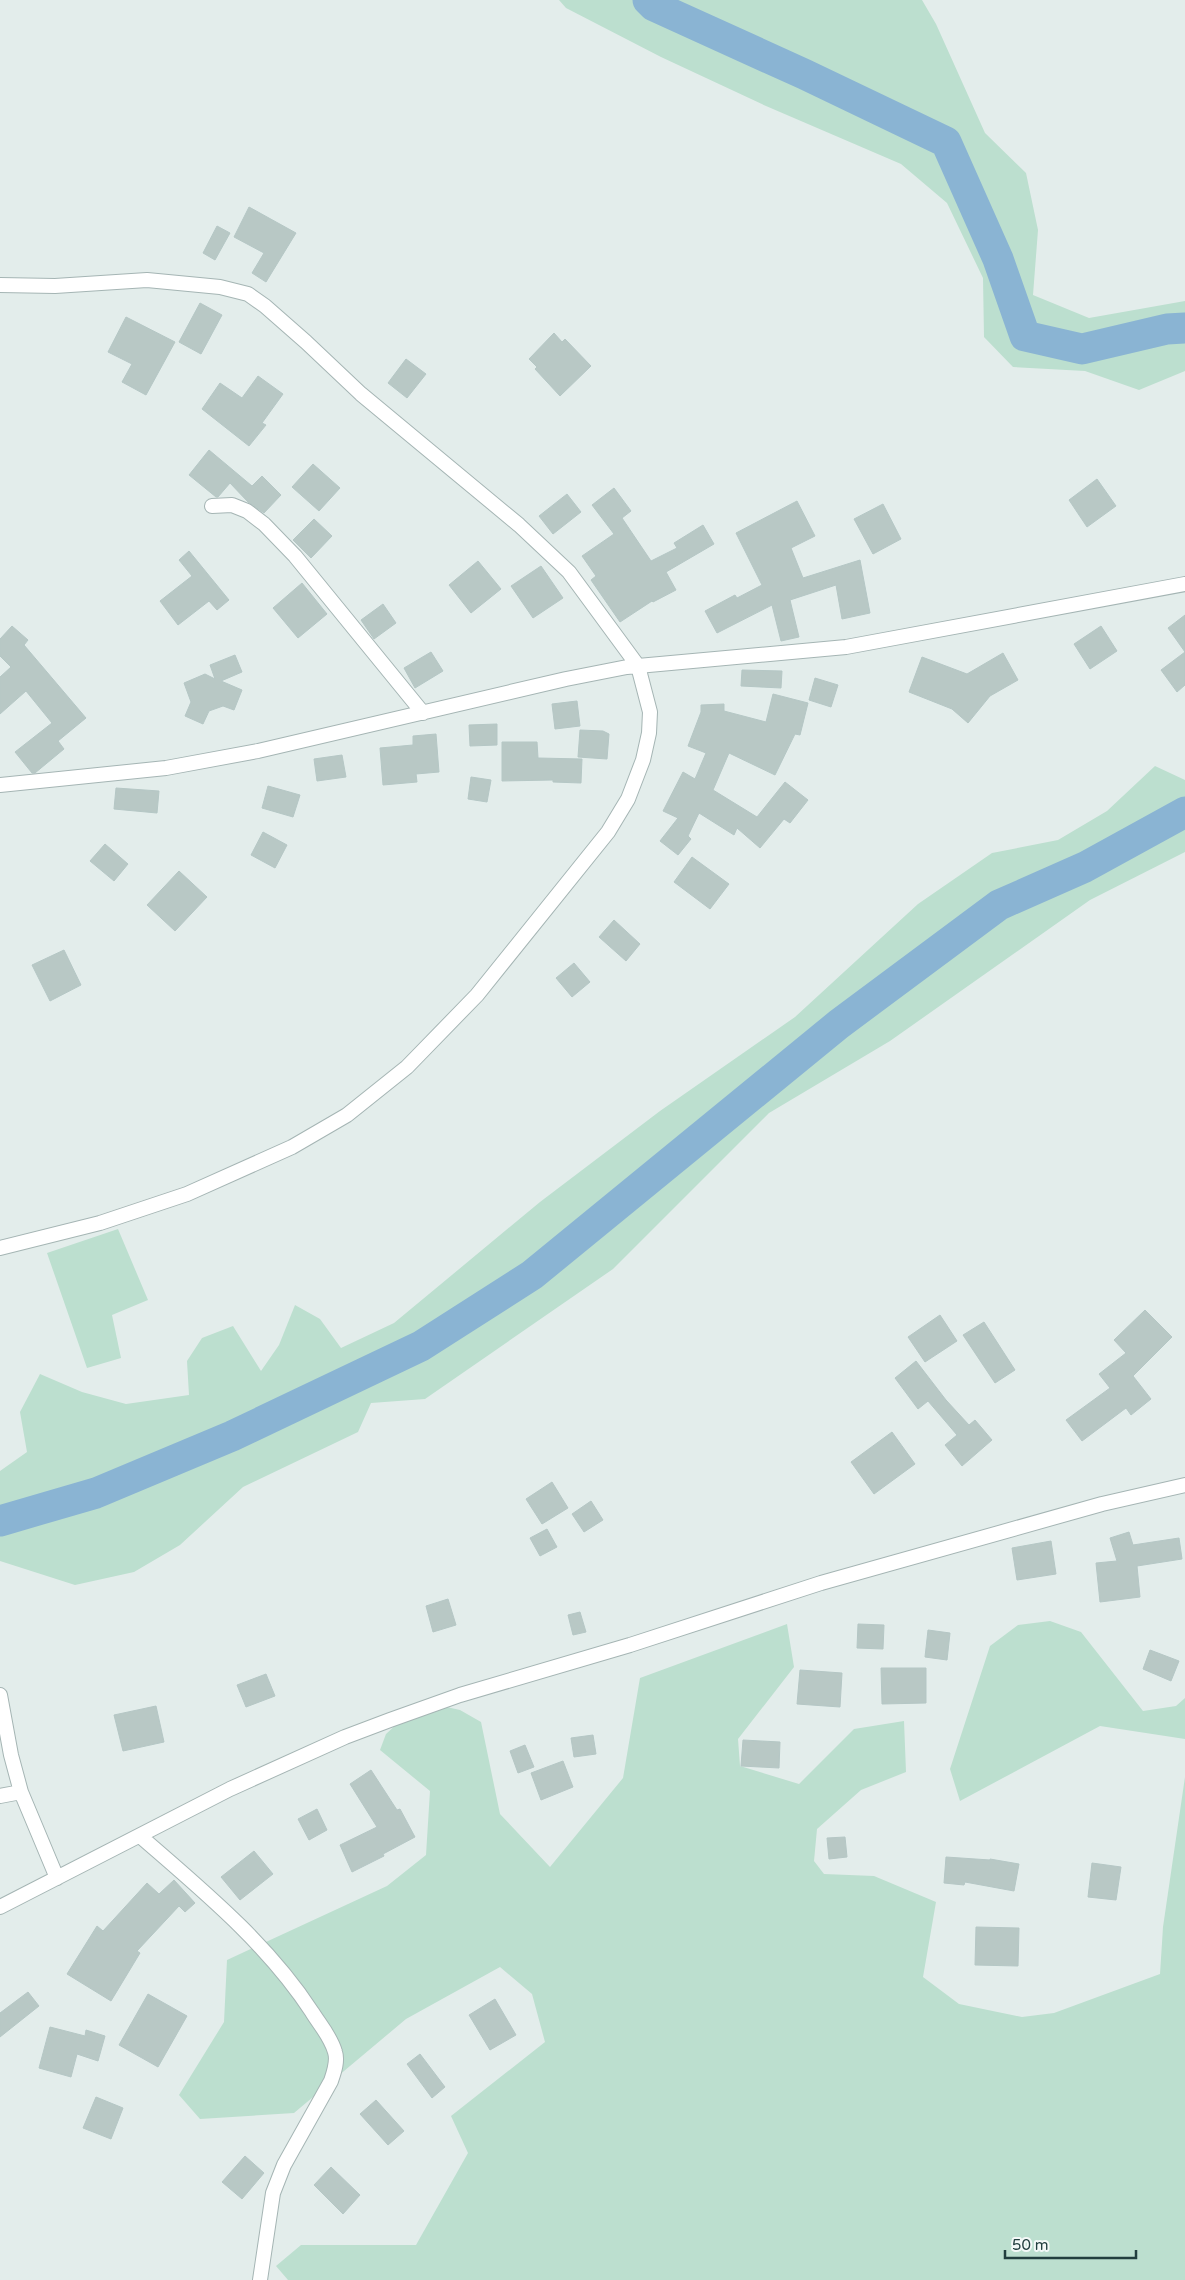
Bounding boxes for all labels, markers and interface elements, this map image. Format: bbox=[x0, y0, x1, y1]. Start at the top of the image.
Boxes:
scale bar bbox=[1005, 2228, 1136, 2260]
text: 50 m bbox=[1012, 2236, 1049, 2254]

